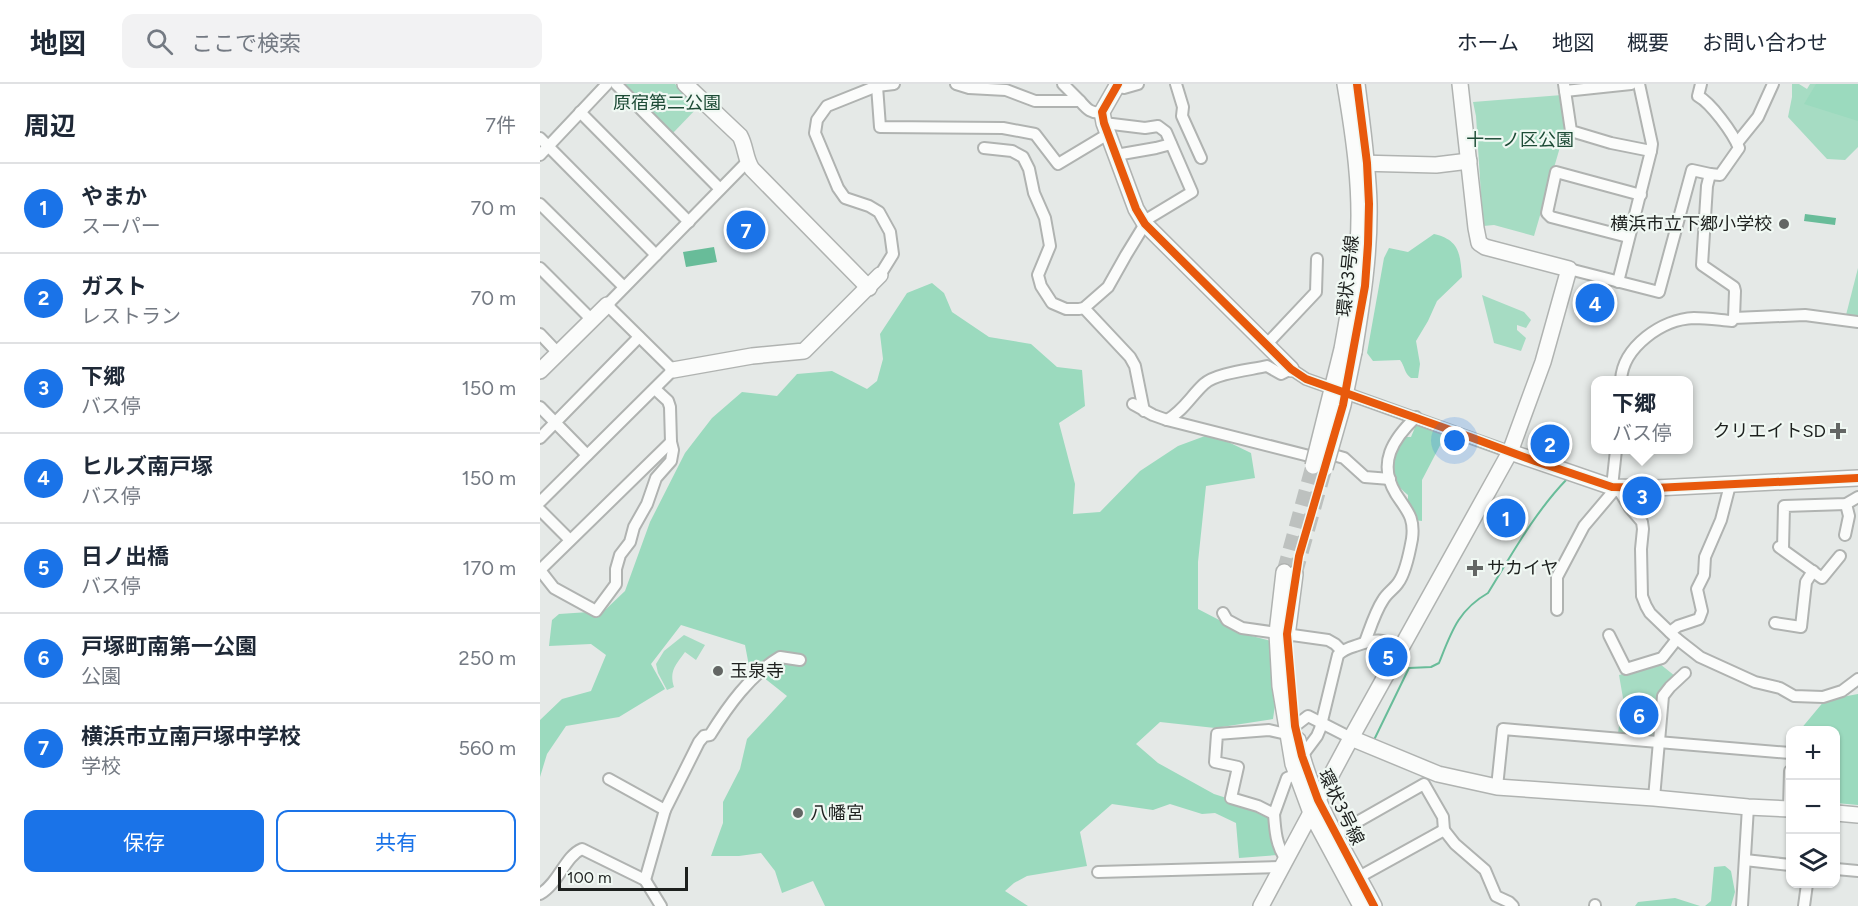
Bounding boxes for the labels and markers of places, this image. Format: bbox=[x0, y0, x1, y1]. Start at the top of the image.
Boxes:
pin: 7 bbox=[726, 208, 766, 252]
place label: 横浜市立下郷小学校 bbox=[1610, 213, 1772, 235]
marker: 横浜市立下郷小学校 bbox=[1777, 217, 1791, 231]
pin: 4 bbox=[1576, 280, 1614, 326]
place label: クリエイトSD bbox=[1713, 420, 1826, 442]
pin: 2 bbox=[1530, 422, 1570, 466]
marker: クリエイトSD bbox=[1831, 424, 1845, 438]
pin: 3 bbox=[1622, 474, 1662, 518]
pin: 1 bbox=[1486, 496, 1526, 540]
place label: サカイヤ bbox=[1487, 557, 1558, 579]
marker: サカイヤ bbox=[1468, 561, 1482, 575]
pin: 5 bbox=[1368, 634, 1408, 680]
place label: 玉泉寺 bbox=[730, 660, 784, 682]
marker: 玉泉寺 bbox=[711, 664, 725, 678]
pin: 6 bbox=[1620, 692, 1658, 738]
place label: 八幡宮 bbox=[810, 802, 864, 824]
marker: 八幡宮 bbox=[791, 806, 805, 820]

